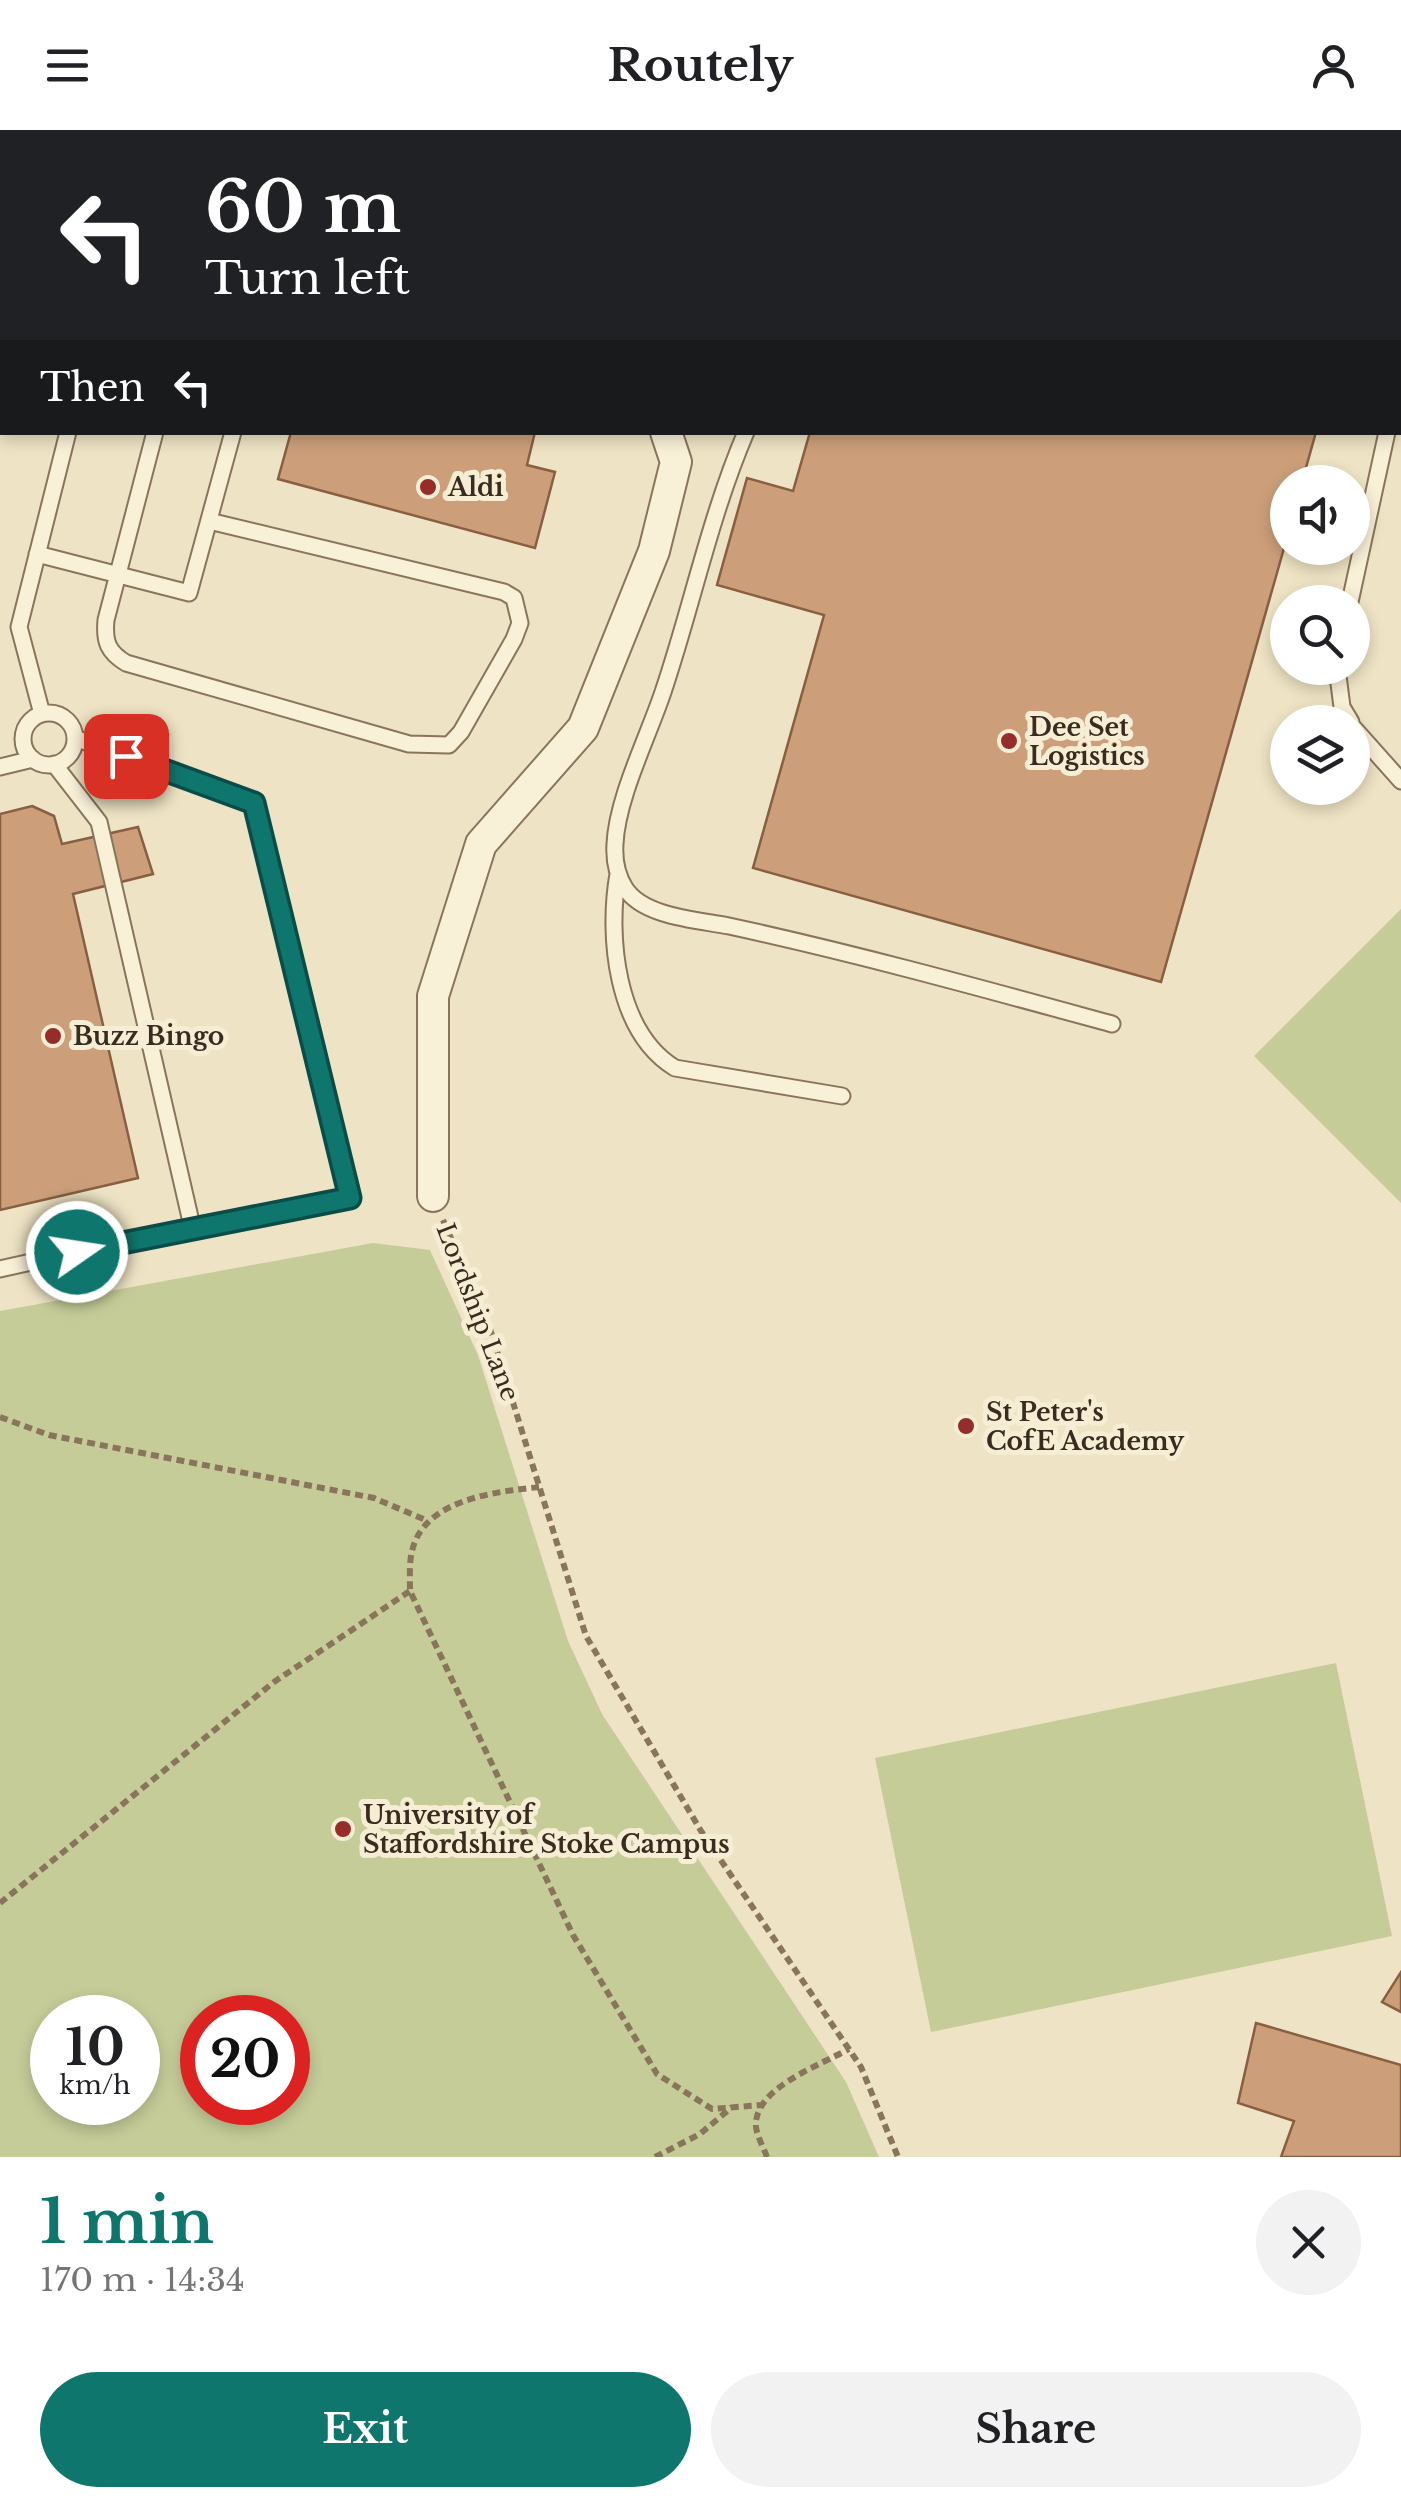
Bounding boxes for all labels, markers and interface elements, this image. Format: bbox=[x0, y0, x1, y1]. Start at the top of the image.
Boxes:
text: Routely bbox=[608, 37, 793, 93]
icon: menu bbox=[40, 38, 95, 93]
icon: person bbox=[1306, 38, 1361, 93]
text: 60 m bbox=[205, 164, 401, 251]
icon: left bbox=[40, 170, 170, 300]
text: Turn left bbox=[205, 250, 410, 306]
icon: left bbox=[165, 360, 220, 415]
text: Then bbox=[40, 364, 145, 411]
map controls bbox=[1270, 465, 1370, 805]
button: sound bbox=[1270, 465, 1370, 565]
place label: Aldi bbox=[447, 472, 503, 503]
marker: Aldi bbox=[417, 476, 439, 498]
button: search bbox=[1270, 585, 1370, 685]
button: layers bbox=[1270, 705, 1370, 805]
place label: Dee Set Logistics bbox=[1029, 712, 1145, 772]
pin bbox=[84, 714, 169, 799]
icon: arrive bbox=[99, 729, 154, 784]
marker: Dee Set Logistics bbox=[998, 730, 1020, 752]
place label: Buzz Bingo bbox=[73, 1021, 224, 1052]
marker: Buzz Bingo bbox=[42, 1025, 64, 1047]
position arrow bbox=[25, 1200, 129, 1304]
street label: Lordship Lane bbox=[429, 1219, 526, 1405]
place label: St Peter's CofE Academy bbox=[986, 1397, 1185, 1457]
marker: St Peter's CofE Academy bbox=[955, 1415, 977, 1437]
place label: University of Staffordshire Stoke Campus bbox=[363, 1800, 730, 1860]
marker: University of Staffordshire Stoke Campus bbox=[332, 1818, 354, 1840]
speed limit sign: 20 bbox=[180, 1995, 310, 2125]
text: 10 bbox=[65, 2016, 125, 2079]
text: km/h bbox=[60, 2070, 130, 2101]
text: 1 min bbox=[40, 2185, 214, 2259]
button: close bbox=[1256, 2190, 1361, 2295]
text: 170 m · 14:34 bbox=[40, 2260, 245, 2300]
button: Exit bbox=[40, 2372, 691, 2487]
button: Share bbox=[711, 2372, 1361, 2487]

